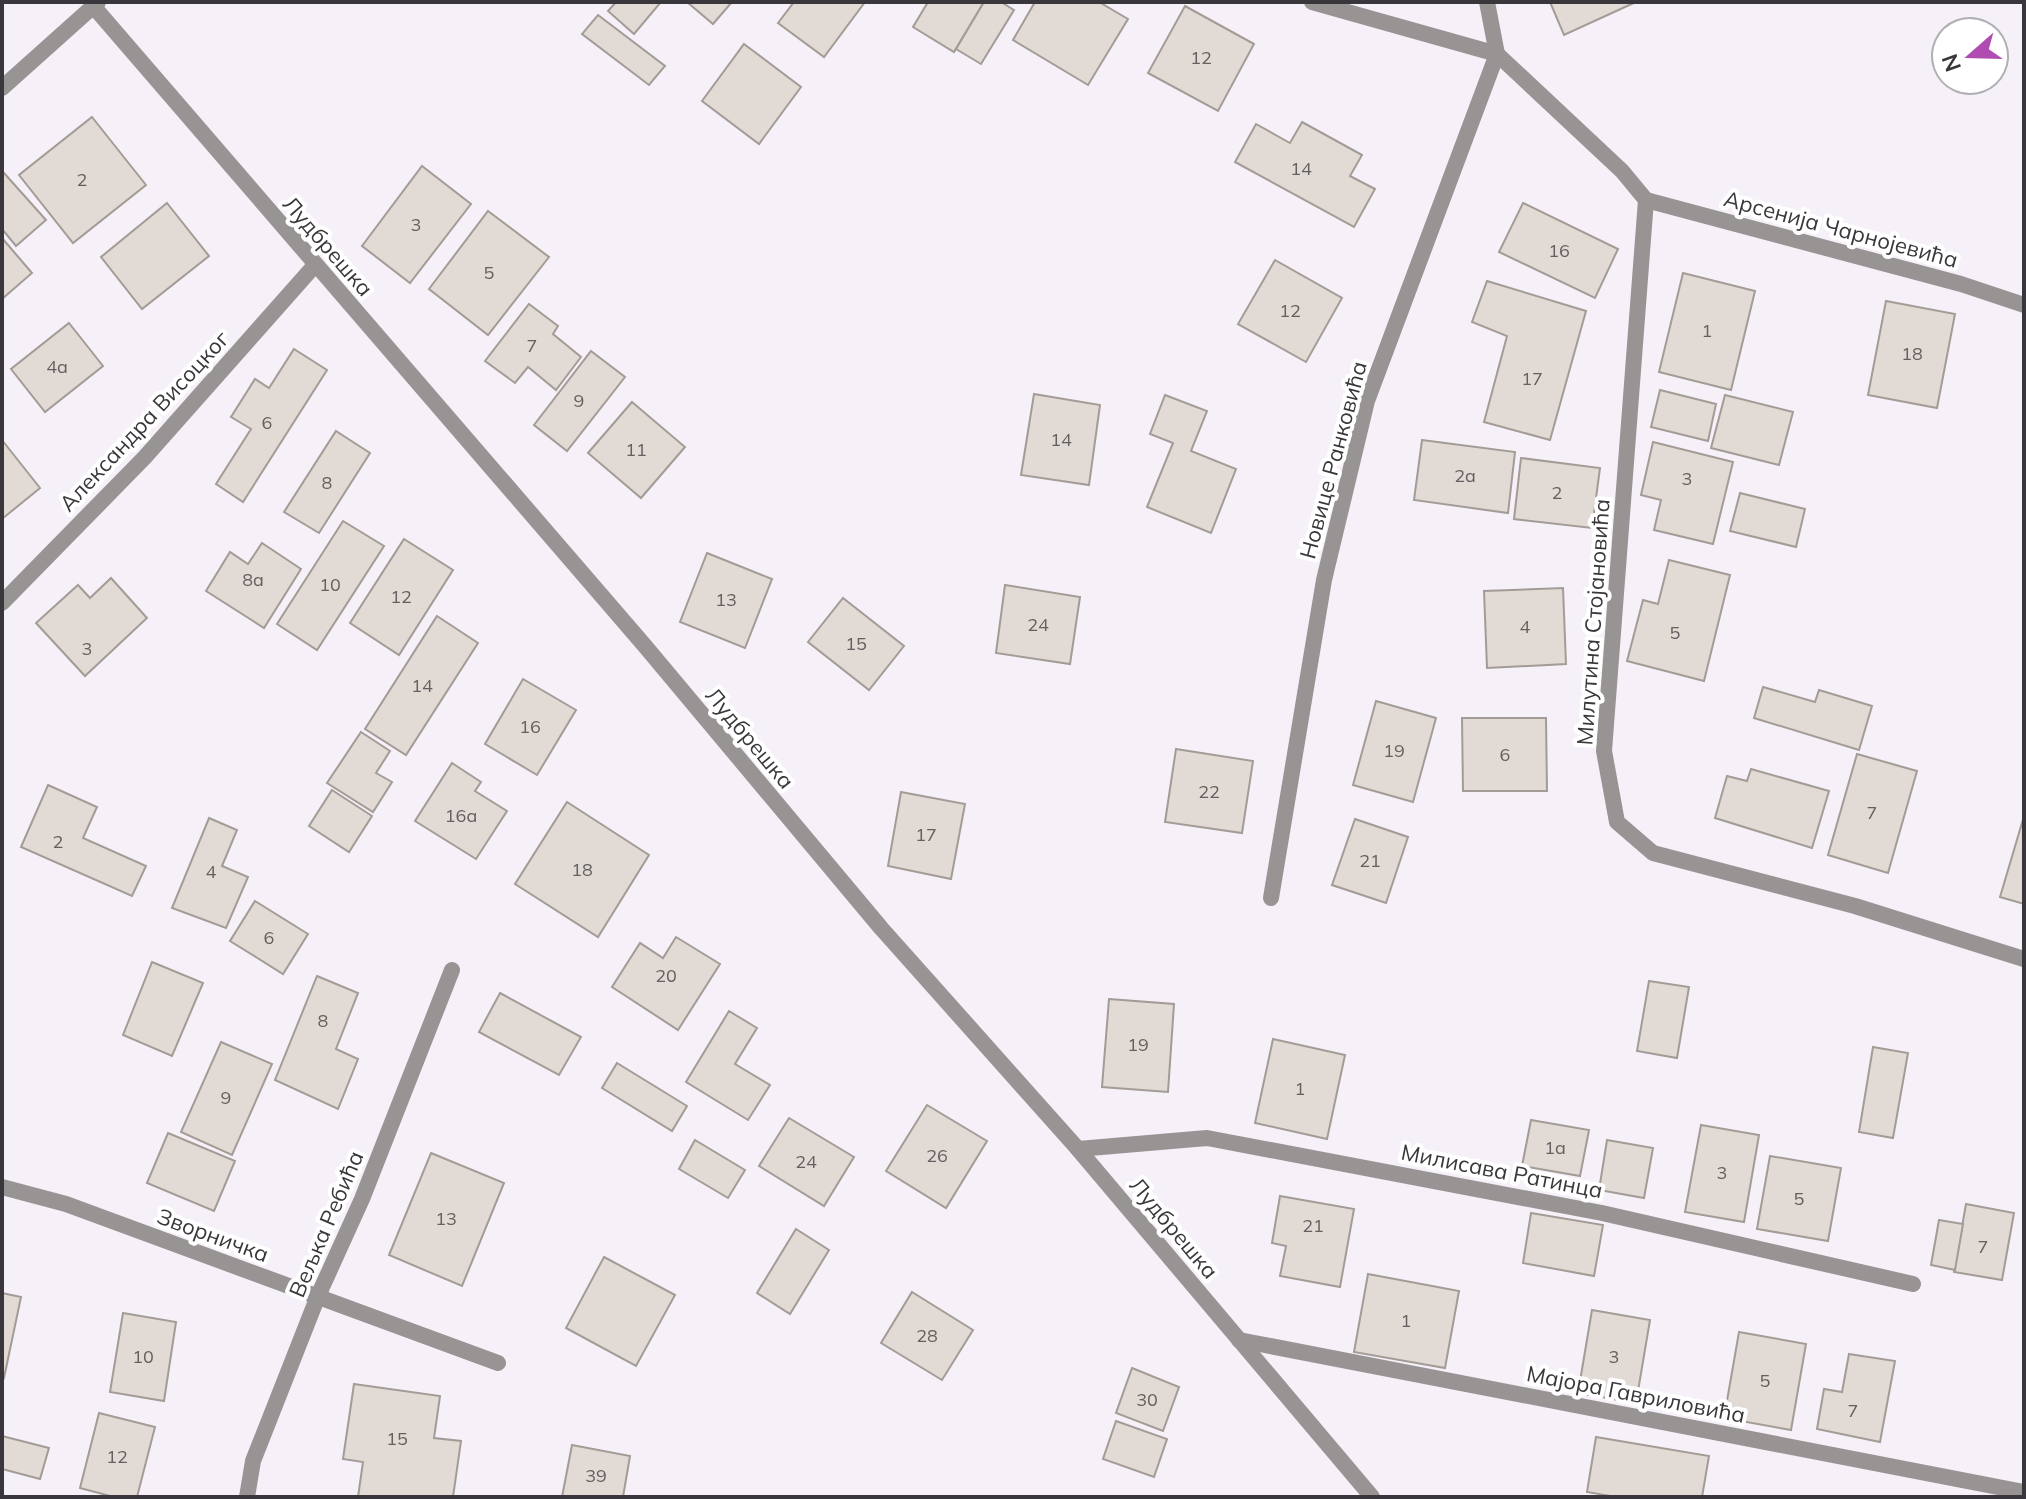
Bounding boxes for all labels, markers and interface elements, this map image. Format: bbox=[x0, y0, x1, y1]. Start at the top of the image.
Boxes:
north arrow bbox=[1930, 16, 2010, 96]
house number: 12 bbox=[1190, 46, 1212, 69]
text: N bbox=[1935, 50, 1967, 75]
house number: 14 bbox=[1290, 157, 1312, 180]
house number: 2 bbox=[77, 168, 87, 191]
street label: Арсенија Чарнојевића bbox=[1721, 184, 1961, 274]
street label: Лудбрешка bbox=[277, 190, 379, 302]
house number: 3 bbox=[411, 213, 421, 236]
house number: 16 bbox=[1548, 239, 1570, 262]
house number: 5 bbox=[484, 261, 495, 284]
house number: 12 bbox=[1279, 299, 1301, 322]
house number: 1 bbox=[1702, 319, 1712, 342]
street label: Александра Висоцког bbox=[53, 325, 235, 517]
house number: 7 bbox=[527, 334, 537, 357]
house number: 18 bbox=[1901, 342, 1923, 365]
house number: 4a bbox=[46, 355, 68, 378]
street label: Новице Ранковића bbox=[1293, 358, 1373, 562]
house number: 17 bbox=[1521, 367, 1543, 390]
house number: 9 bbox=[574, 389, 584, 412]
house number: 6 bbox=[262, 411, 272, 434]
house number: 14 bbox=[1050, 428, 1072, 451]
house number: 11 bbox=[625, 438, 647, 461]
house number: 2a bbox=[1454, 464, 1476, 487]
house number: 3 bbox=[1682, 467, 1692, 490]
house number: 8 bbox=[322, 471, 332, 494]
house number: 2 bbox=[1552, 481, 1562, 504]
street label: Милутина Стојановића bbox=[1570, 498, 1616, 746]
house number: 8a bbox=[242, 568, 264, 591]
house number: 10 bbox=[319, 573, 341, 596]
house number: 12 bbox=[390, 585, 412, 608]
house number: 13 bbox=[715, 588, 737, 611]
house number: 24 bbox=[1027, 613, 1049, 636]
house number: 4 bbox=[1520, 615, 1531, 638]
house number: 5 bbox=[1670, 621, 1681, 644]
house number: 15 bbox=[845, 632, 867, 655]
house number: 3 bbox=[82, 637, 92, 660]
house number: 14 bbox=[411, 674, 433, 697]
street label: Лудбрешка bbox=[700, 682, 800, 794]
house number: 16 bbox=[519, 715, 541, 738]
house number: 19 bbox=[1383, 739, 1405, 762]
house number: 6 bbox=[1500, 743, 1510, 766]
house number: 22 bbox=[1198, 780, 1220, 803]
house number: 7 bbox=[1867, 801, 1877, 824]
house number: 16a bbox=[445, 804, 477, 827]
house number: 17 bbox=[915, 823, 937, 846]
house number: 2 bbox=[53, 830, 63, 853]
house number: 21 bbox=[1359, 849, 1381, 872]
house number: 18 bbox=[571, 858, 593, 881]
house number: 4 bbox=[206, 860, 217, 883]
house number: 6 bbox=[264, 926, 274, 949]
house number: 20 bbox=[655, 964, 677, 987]
house number: 8 bbox=[318, 1009, 328, 1032]
house number: 19 bbox=[1127, 1033, 1149, 1056]
house number: 1 bbox=[1295, 1077, 1305, 1100]
house number: 9 bbox=[221, 1086, 231, 1109]
house number: 1a bbox=[1544, 1136, 1566, 1159]
street label: Милисава Ратинца bbox=[1399, 1138, 1605, 1204]
house number: 26 bbox=[926, 1144, 948, 1167]
street label: Вељка Ребића bbox=[283, 1147, 369, 1301]
house number: 24 bbox=[795, 1150, 817, 1173]
house number: 3 bbox=[1717, 1161, 1727, 1184]
street label: Лудбрешка bbox=[1124, 1172, 1224, 1284]
house number: 5 bbox=[1794, 1187, 1805, 1210]
street label: Зворничка bbox=[153, 1202, 273, 1268]
house number: 13 bbox=[435, 1207, 457, 1230]
house number: 21 bbox=[1302, 1214, 1324, 1237]
house number: 7 bbox=[1978, 1235, 1988, 1258]
house number: 1 bbox=[1401, 1309, 1411, 1332]
house number: 28 bbox=[916, 1324, 938, 1347]
house number: 10 bbox=[132, 1345, 154, 1368]
house number: 3 bbox=[1609, 1345, 1619, 1368]
street label: Мајора Гавриловића bbox=[1524, 1359, 1748, 1429]
house number: 5 bbox=[1760, 1369, 1771, 1392]
house number: 30 bbox=[1136, 1388, 1158, 1411]
house number: 7 bbox=[1848, 1399, 1858, 1422]
house number: 15 bbox=[386, 1427, 408, 1450]
house number: 12 bbox=[106, 1445, 128, 1468]
house number: 39 bbox=[585, 1464, 607, 1487]

